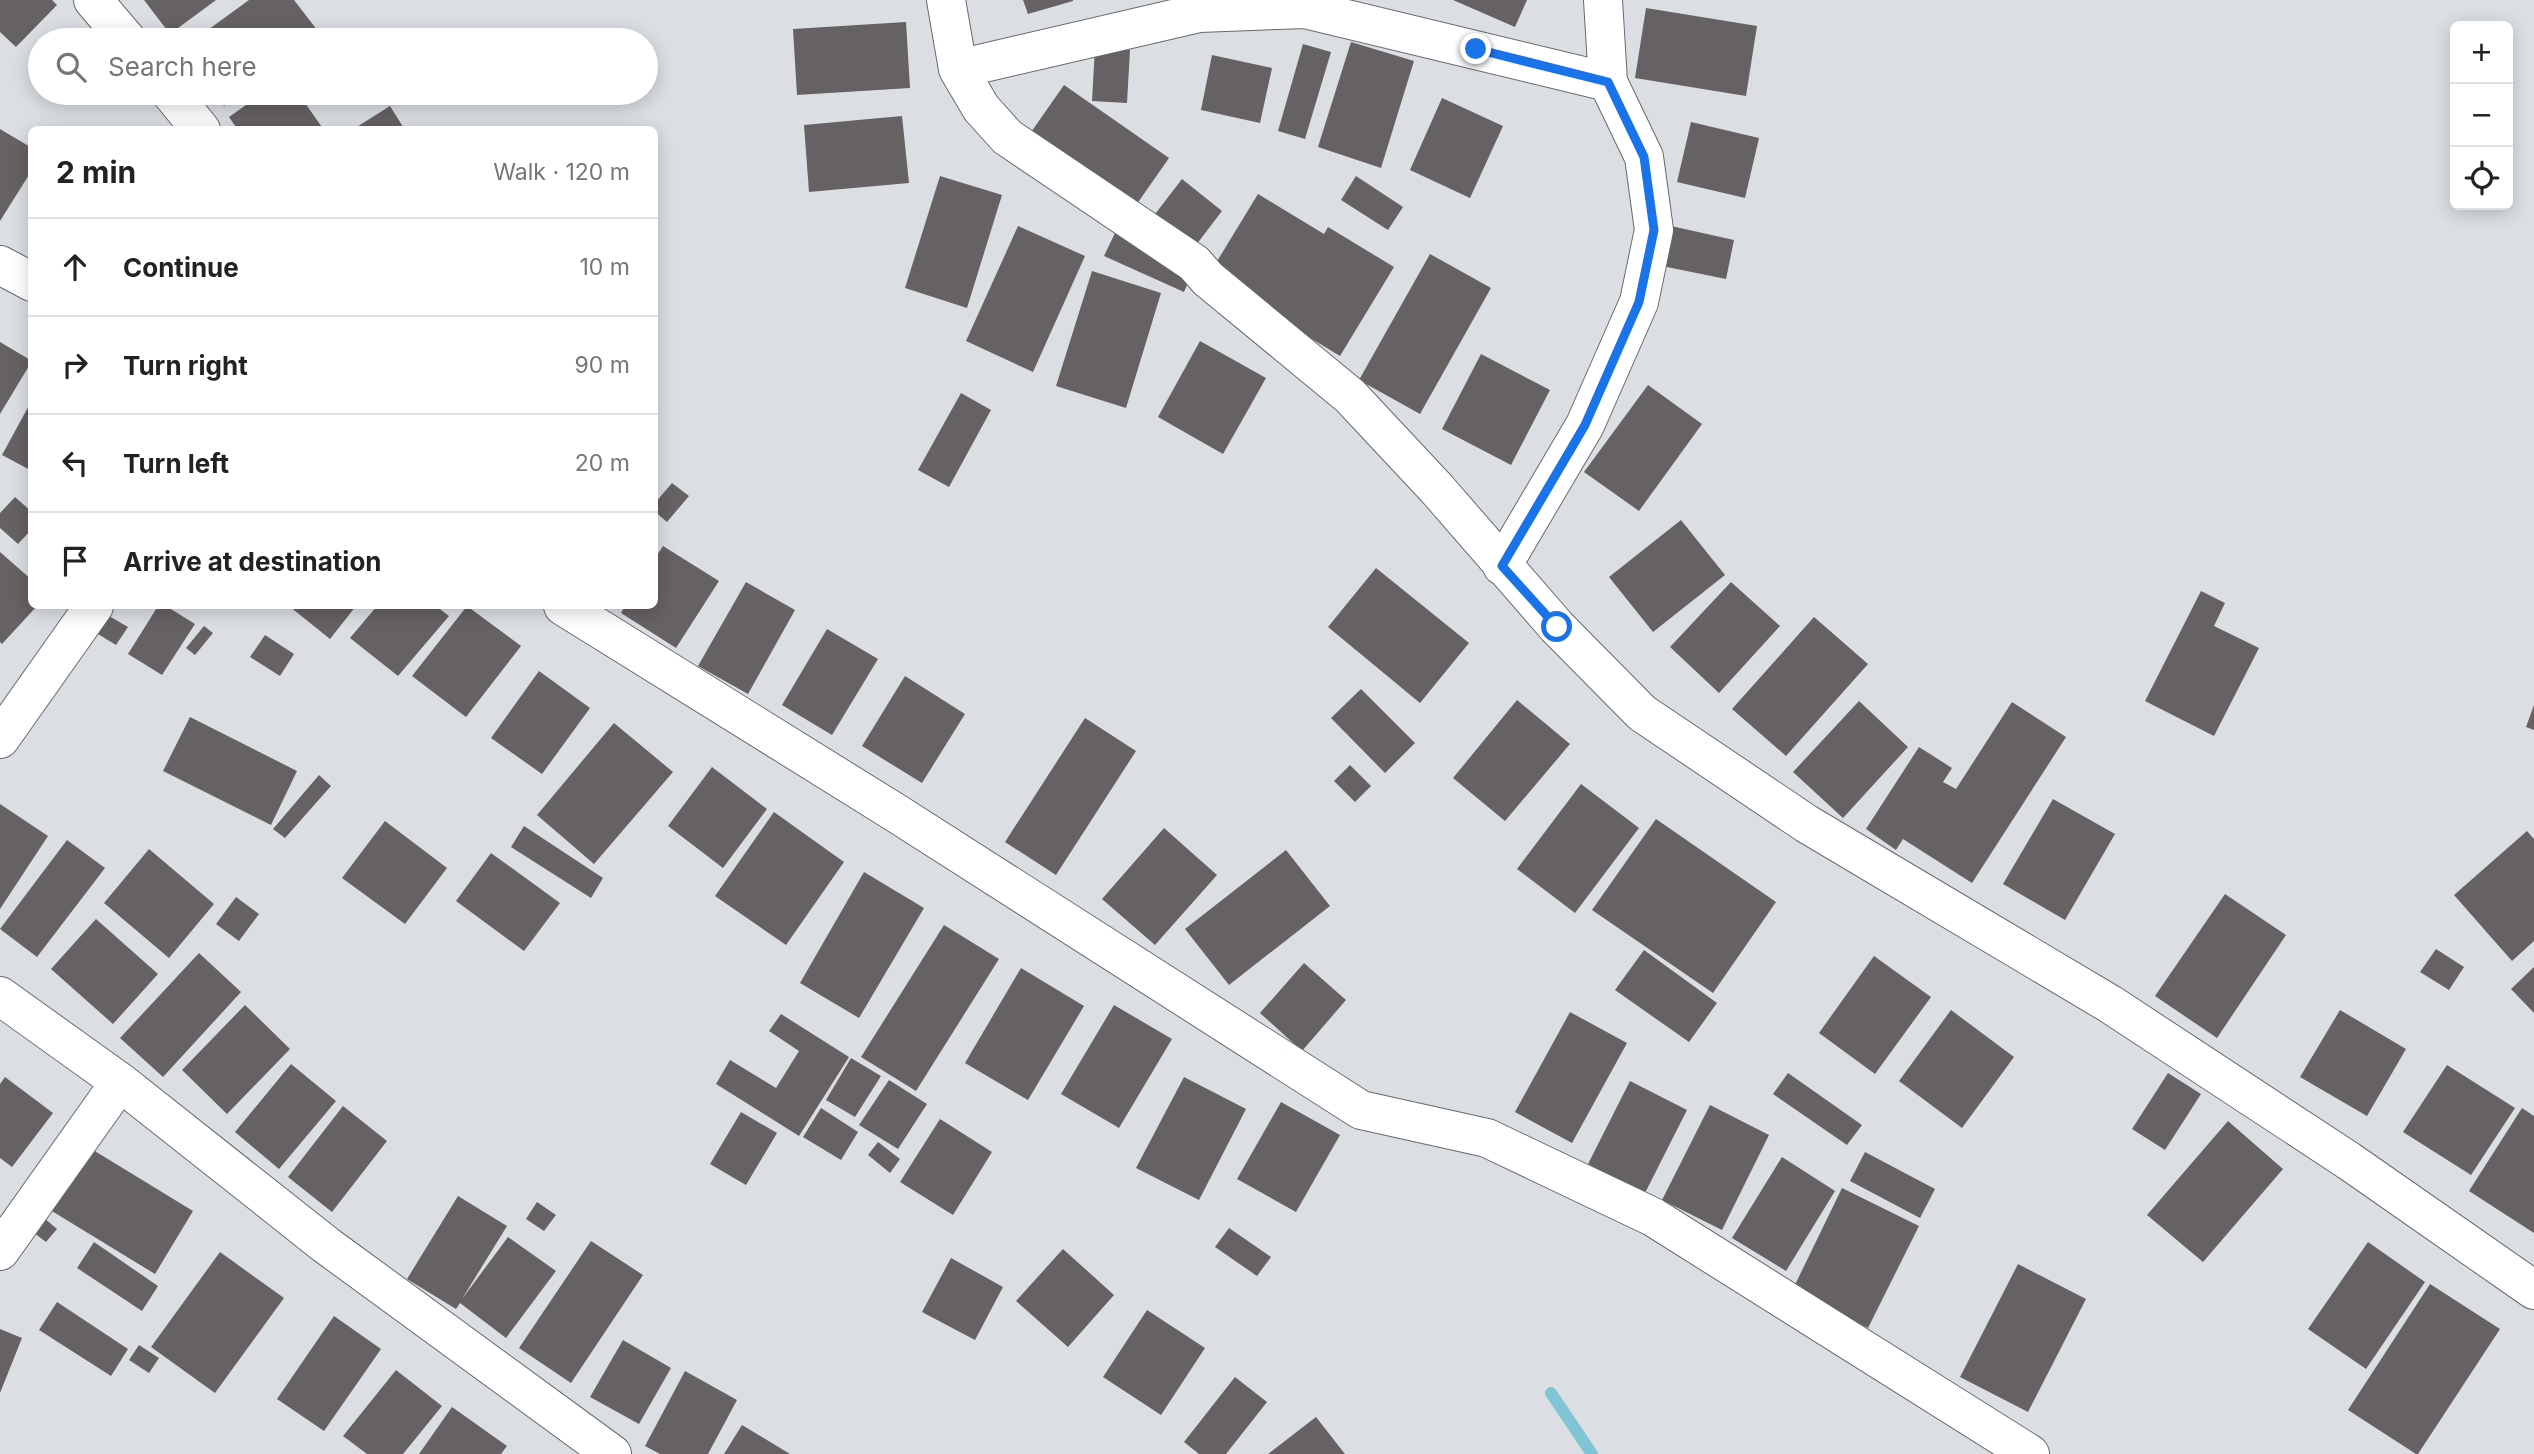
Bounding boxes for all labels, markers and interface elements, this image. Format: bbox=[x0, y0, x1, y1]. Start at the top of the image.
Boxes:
map controls bbox=[2450, 21, 2513, 210]
button: + bbox=[2450, 21, 2513, 84]
search box bbox=[28, 28, 658, 105]
route end bbox=[1460, 33, 1491, 64]
icon: search bbox=[52, 48, 90, 86]
text: Search here bbox=[108, 51, 257, 82]
button: − bbox=[2450, 84, 2513, 147]
button: locate bbox=[2450, 147, 2513, 210]
text: 2 min bbox=[56, 154, 136, 190]
text: Walk · 120 m bbox=[493, 158, 630, 186]
icon: ahead bbox=[56, 248, 94, 286]
text: Continue bbox=[123, 252, 239, 283]
text: 10 m bbox=[580, 253, 630, 281]
icon: right bbox=[56, 346, 94, 384]
text: Turn right bbox=[123, 350, 248, 381]
text: 90 m bbox=[575, 351, 630, 379]
icon: left bbox=[56, 444, 94, 482]
text: Turn left bbox=[123, 448, 229, 479]
text: 20 m bbox=[575, 449, 630, 477]
icon: arrive bbox=[56, 542, 94, 580]
text: Arrive at destination bbox=[123, 546, 382, 577]
route start bbox=[1541, 611, 1572, 642]

